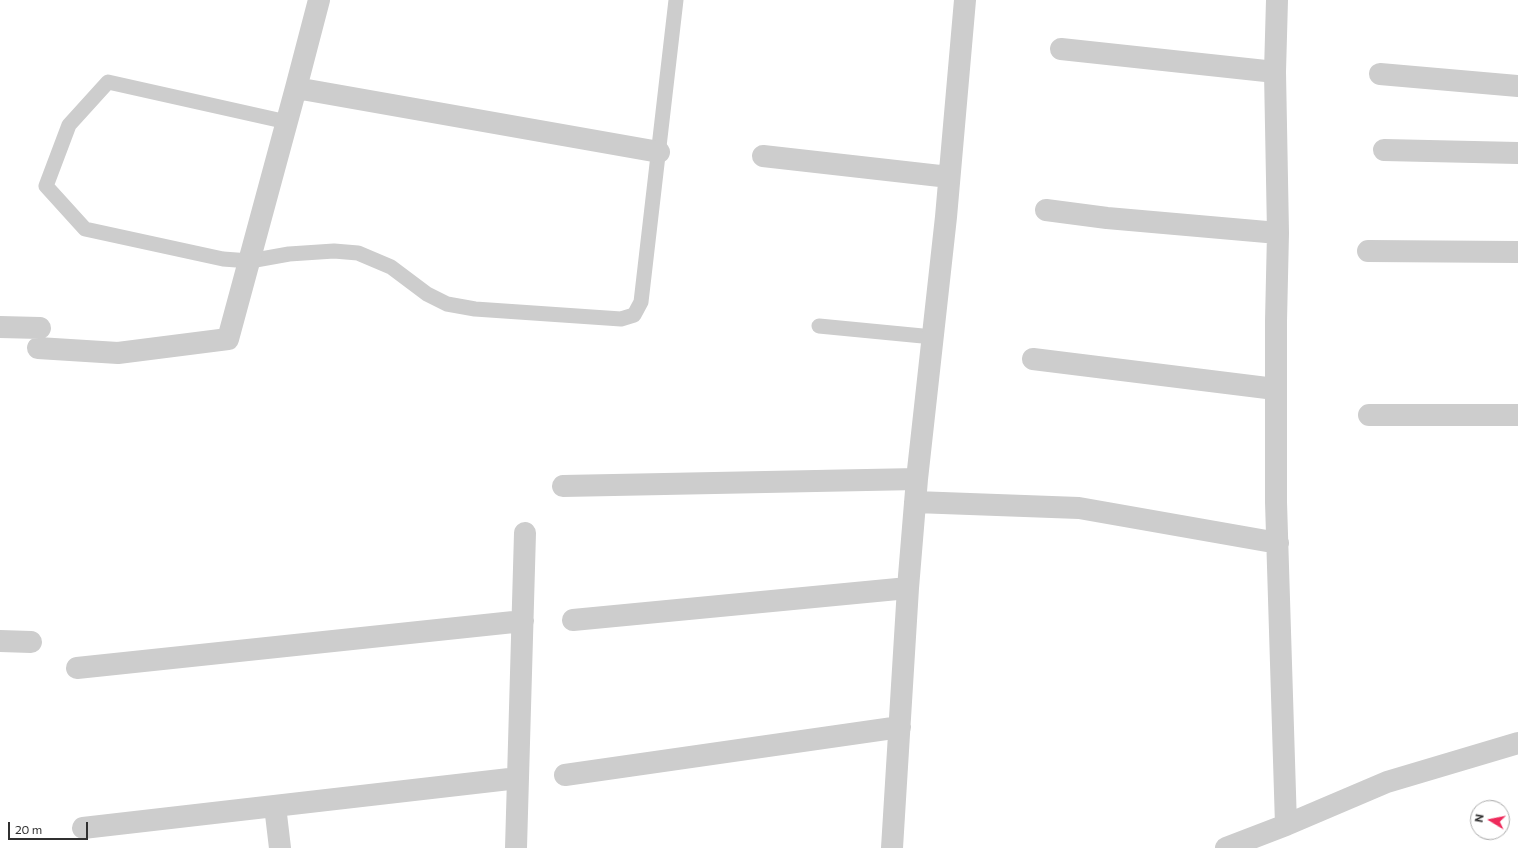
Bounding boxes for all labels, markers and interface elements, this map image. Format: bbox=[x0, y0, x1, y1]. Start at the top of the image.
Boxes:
north arrow bbox=[1470, 800, 1510, 840]
text: N bbox=[1472, 813, 1486, 823]
scale bar bbox=[10, 814, 90, 840]
text: 20 m bbox=[15, 822, 42, 836]

